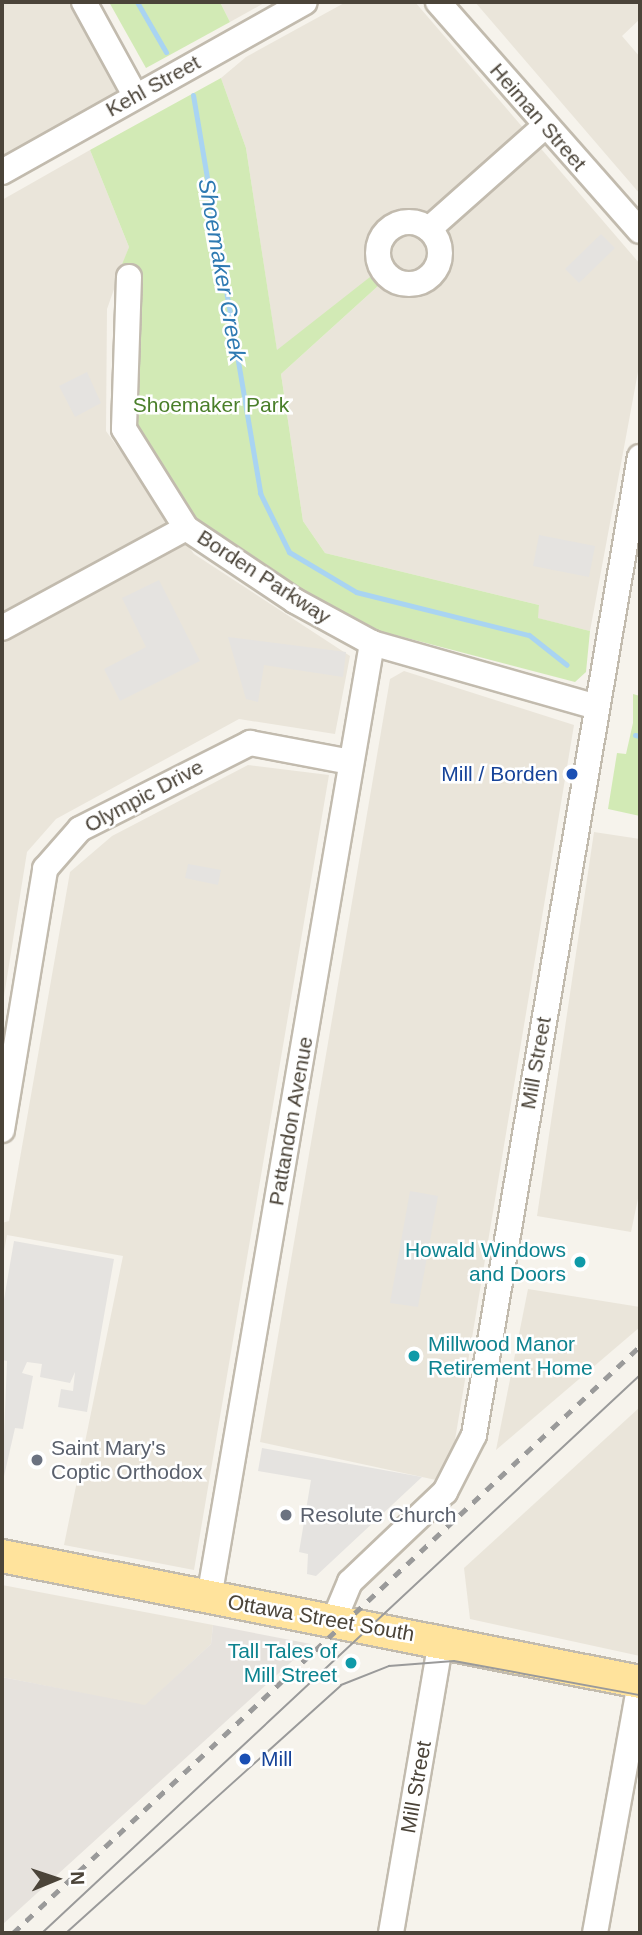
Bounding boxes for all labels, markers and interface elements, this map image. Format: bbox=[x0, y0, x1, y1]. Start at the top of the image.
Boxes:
street label: Kehl Street bbox=[101, 50, 205, 122]
street label: Heiman Street bbox=[484, 58, 592, 176]
water label: Shoemaker Creek bbox=[192, 176, 252, 364]
park label: Shoemaker Park bbox=[133, 392, 289, 418]
street label: Borden Parkway bbox=[193, 524, 335, 630]
street label: Olympic Drive bbox=[80, 754, 208, 838]
place label: Mill / Borden bbox=[441, 761, 558, 787]
marker: Mill / Borden bbox=[564, 766, 580, 782]
street label: Mill Street bbox=[515, 1015, 557, 1111]
street label: Pattandon Avenue bbox=[264, 1034, 318, 1208]
place label: Howald Windows and Doors bbox=[405, 1237, 566, 1287]
marker: Howald Windows and Doors bbox=[572, 1254, 588, 1270]
place label: Millwood Manor Retirement Home bbox=[428, 1331, 593, 1381]
marker: Millwood Manor Retirement Home bbox=[406, 1348, 422, 1364]
place label: Saint Mary's Coptic Orthodox bbox=[51, 1435, 203, 1485]
marker: Saint Mary's Coptic Orthodox bbox=[29, 1452, 45, 1468]
place label: Resolute Church bbox=[300, 1502, 456, 1528]
marker: Resolute Church bbox=[278, 1507, 294, 1523]
street label: Ottawa Street South bbox=[226, 1589, 416, 1647]
place label: Tall Tales of Mill Street bbox=[227, 1638, 337, 1688]
marker: Tall Tales of Mill Street bbox=[343, 1655, 359, 1671]
street label: Mill Street bbox=[395, 1739, 437, 1835]
place label: Mill bbox=[261, 1746, 292, 1772]
marker: Mill bbox=[235, 1749, 255, 1769]
north arrow bbox=[21, 1844, 91, 1914]
text: N bbox=[67, 1871, 88, 1885]

